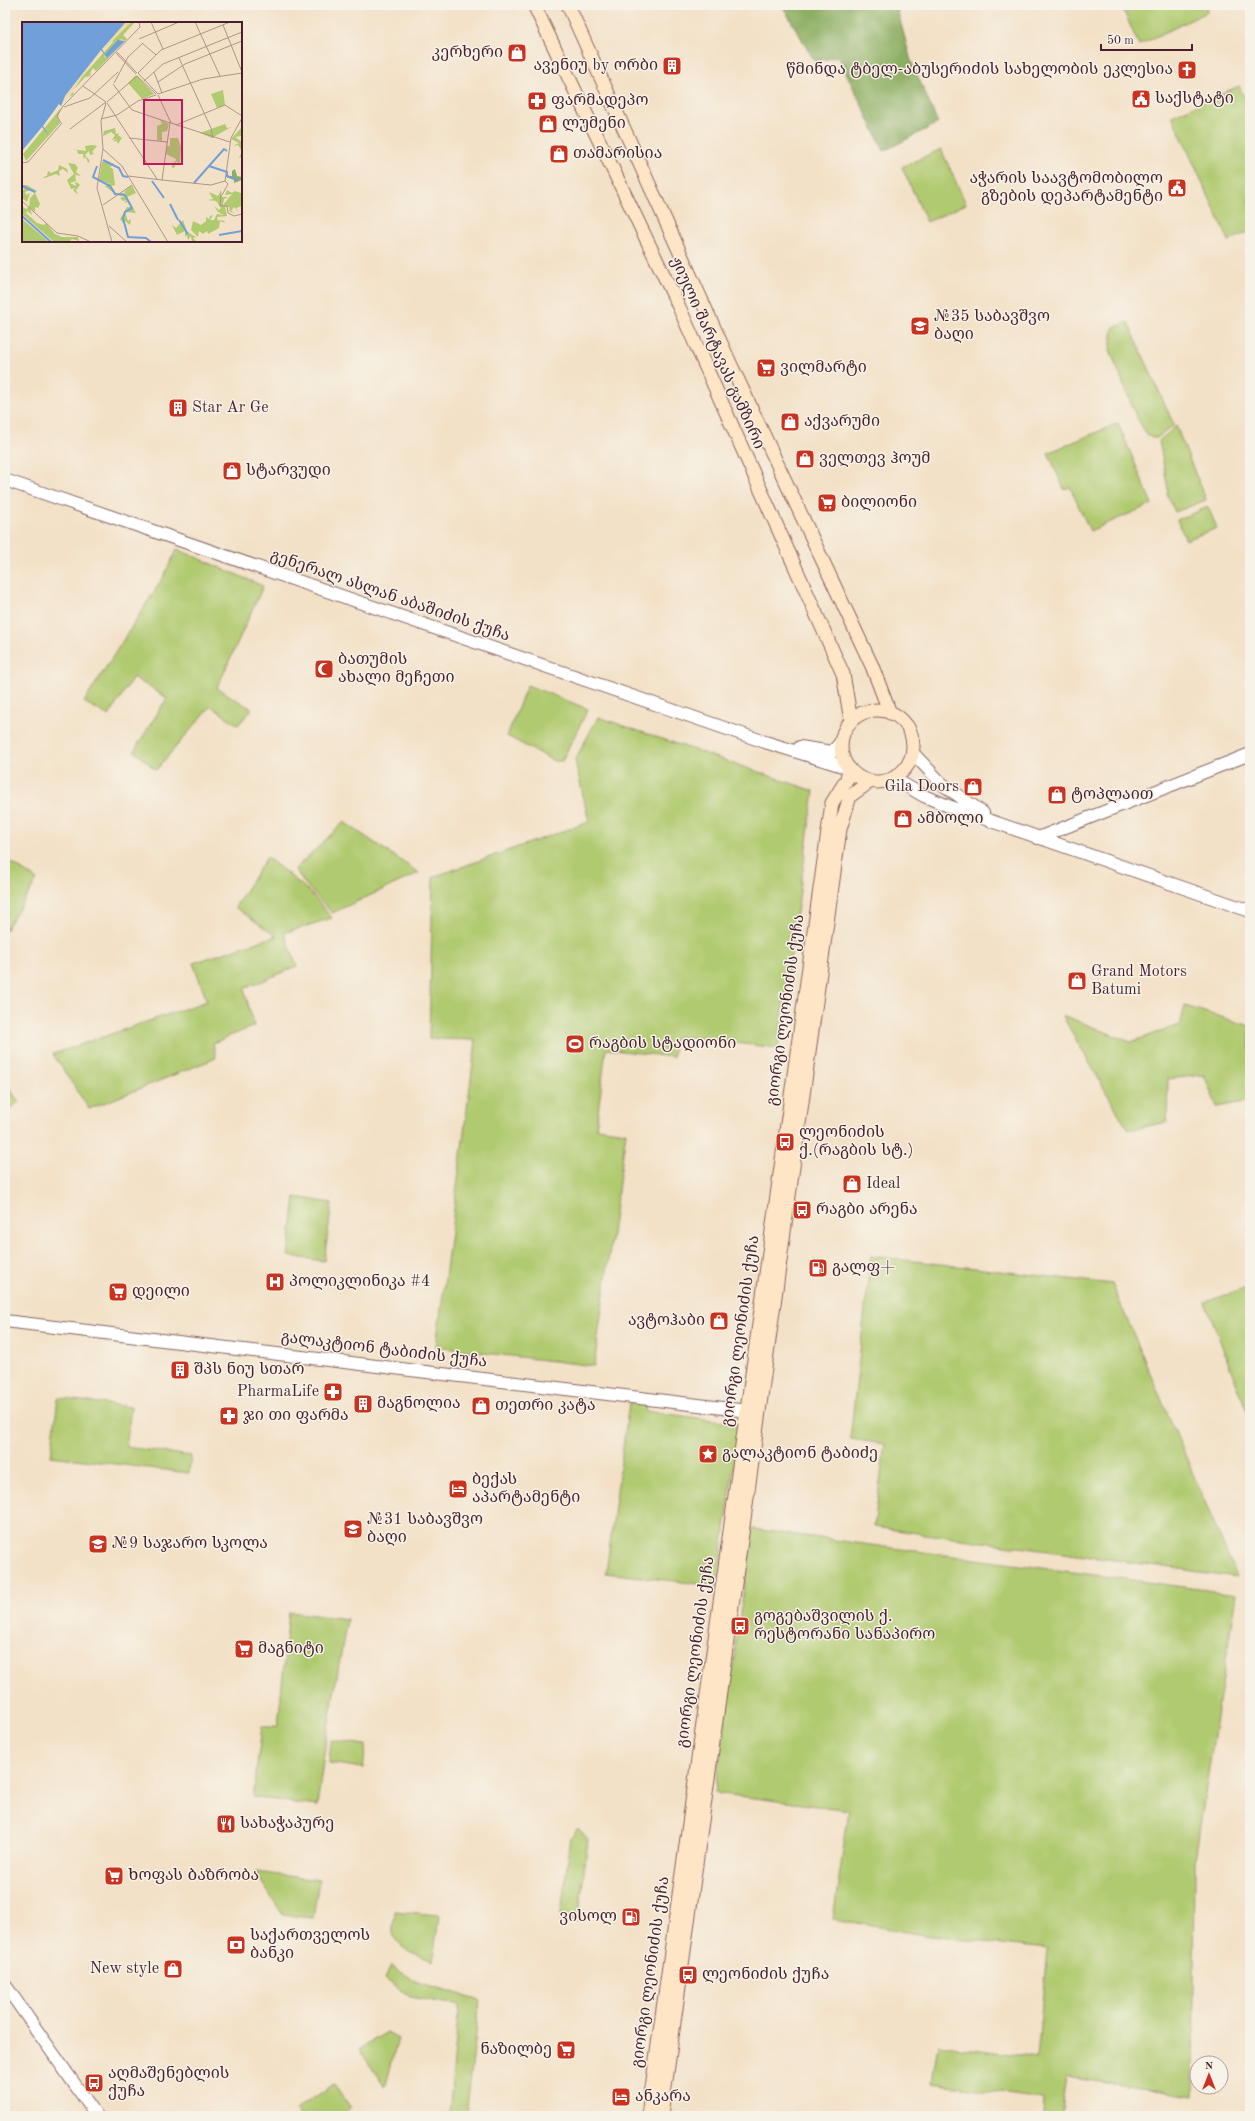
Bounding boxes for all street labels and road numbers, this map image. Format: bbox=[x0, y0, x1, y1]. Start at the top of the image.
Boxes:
street label: ჟიული შარტავას გამზირი bbox=[667, 254, 767, 452]
street label: გენერალ ასლან აბაშიძის ქუჩა bbox=[268, 546, 512, 645]
street label: გიორგი ლეონიძის ქუჩა bbox=[764, 913, 807, 1107]
street label: გიორგი ლეონიძის ქუჩა bbox=[719, 1234, 762, 1428]
street label: გალაკტიონ ტაბიძის ქუჩა bbox=[280, 1328, 488, 1371]
street label: გიორგი ლეონიძის ქუჩა bbox=[674, 1555, 717, 1749]
street label: გიორგი ლეონიძის ქუჩა bbox=[629, 1875, 672, 2069]

